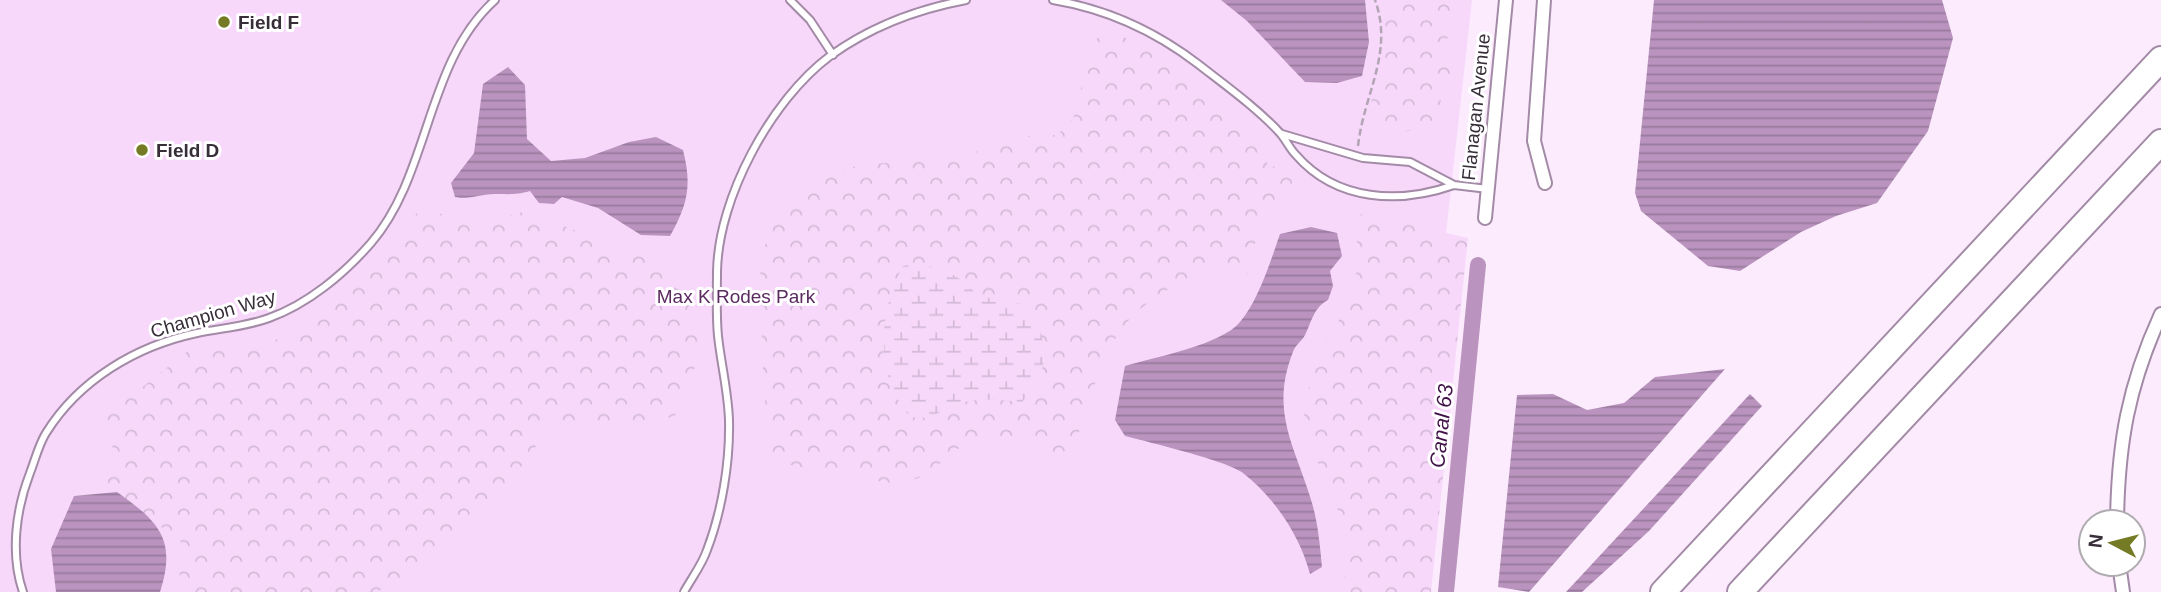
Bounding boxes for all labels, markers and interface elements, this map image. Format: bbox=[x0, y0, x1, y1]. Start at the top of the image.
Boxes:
place label: Field F bbox=[238, 12, 299, 33]
marker: Field F bbox=[216, 14, 232, 30]
street label: Flanagan Avenue bbox=[1458, 33, 1494, 181]
place label: Field D bbox=[156, 140, 219, 161]
marker: Field D bbox=[134, 142, 150, 158]
street label: Champion Way bbox=[148, 286, 278, 342]
park label: Max K Rodes Park bbox=[657, 286, 816, 307]
water label: Canal 63 bbox=[1425, 383, 1457, 469]
north arrow bbox=[2077, 508, 2147, 578]
text: N bbox=[2084, 533, 2107, 549]

